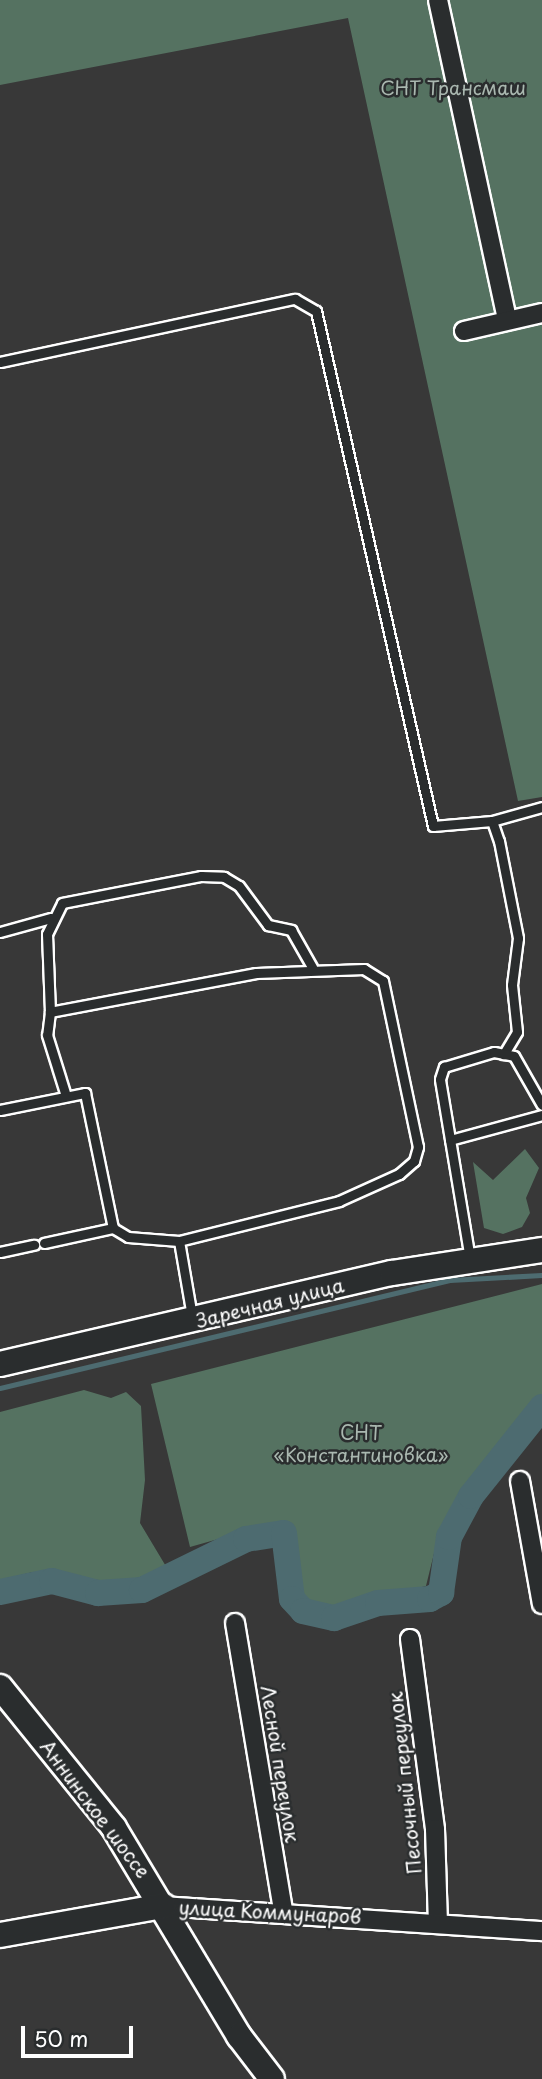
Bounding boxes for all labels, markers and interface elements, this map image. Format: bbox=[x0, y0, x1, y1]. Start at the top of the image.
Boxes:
park label: СНТ Трансмаш bbox=[380, 77, 526, 99]
street label: Заречная улица bbox=[193, 1273, 347, 1333]
park label: СНТ «Константиновка» bbox=[274, 1422, 448, 1466]
street label: Лесной переулок bbox=[256, 1684, 304, 1844]
street label: Песочный переулок bbox=[384, 1691, 426, 1875]
street label: Аннинское шоссе bbox=[36, 1736, 154, 1882]
street label: улица Коммунаров bbox=[178, 1896, 362, 1928]
scale bar bbox=[24, 2012, 136, 2056]
text: 50 m bbox=[34, 2022, 88, 2054]

